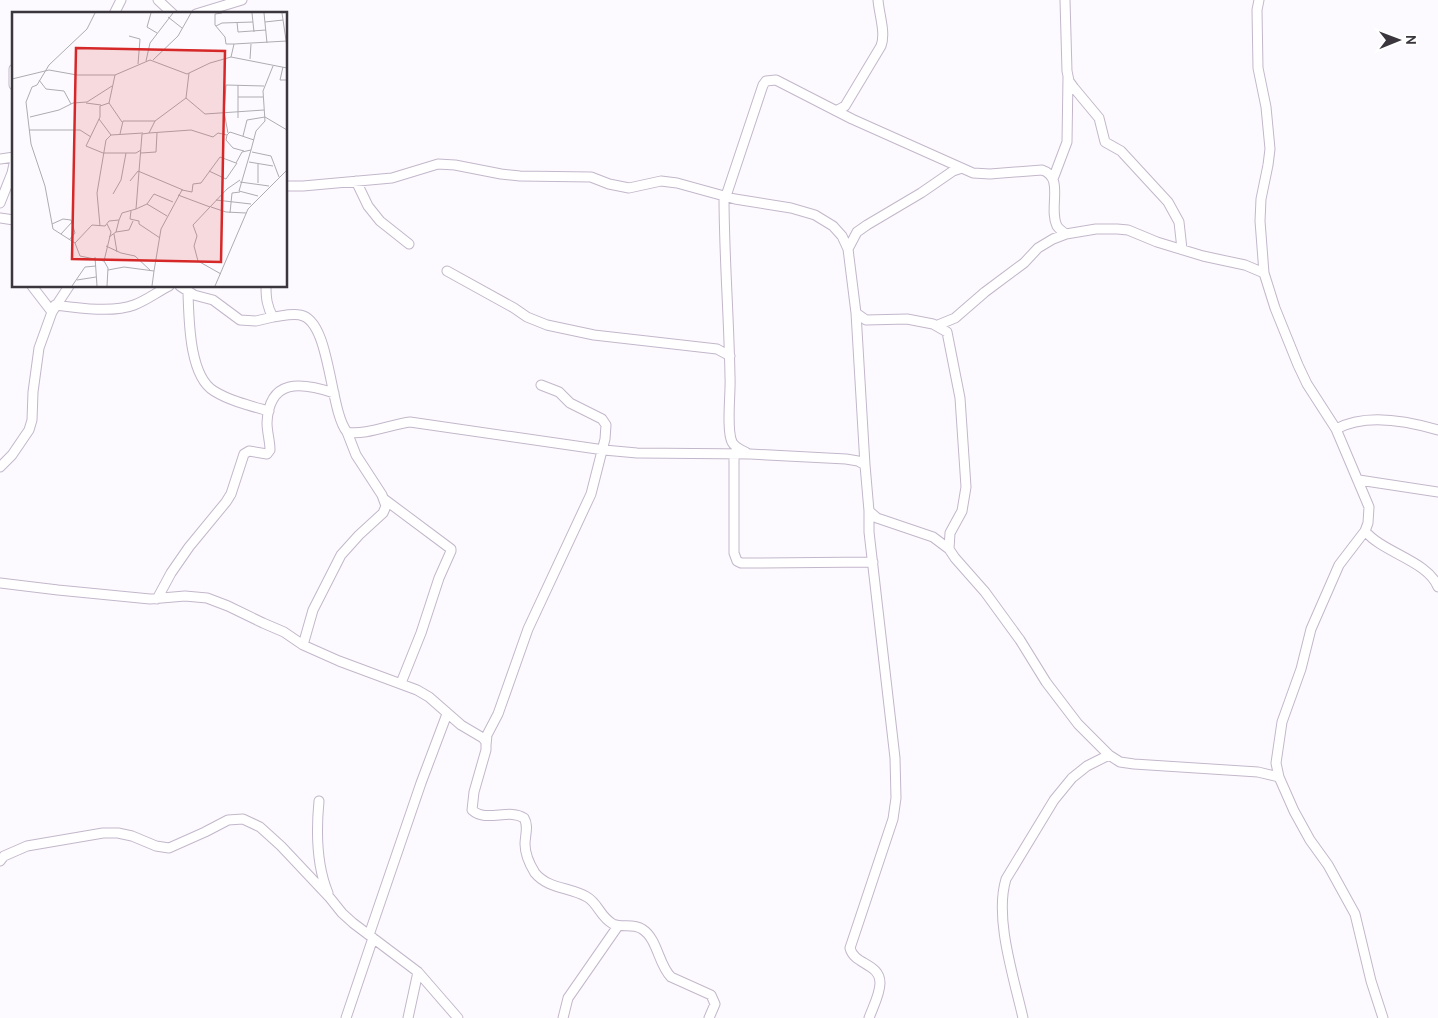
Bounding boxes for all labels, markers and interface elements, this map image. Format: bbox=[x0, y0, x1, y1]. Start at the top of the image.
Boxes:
inset map bbox=[12, 12, 288, 288]
north arrow bbox=[1373, 15, 1423, 65]
text: N bbox=[1402, 35, 1420, 45]

